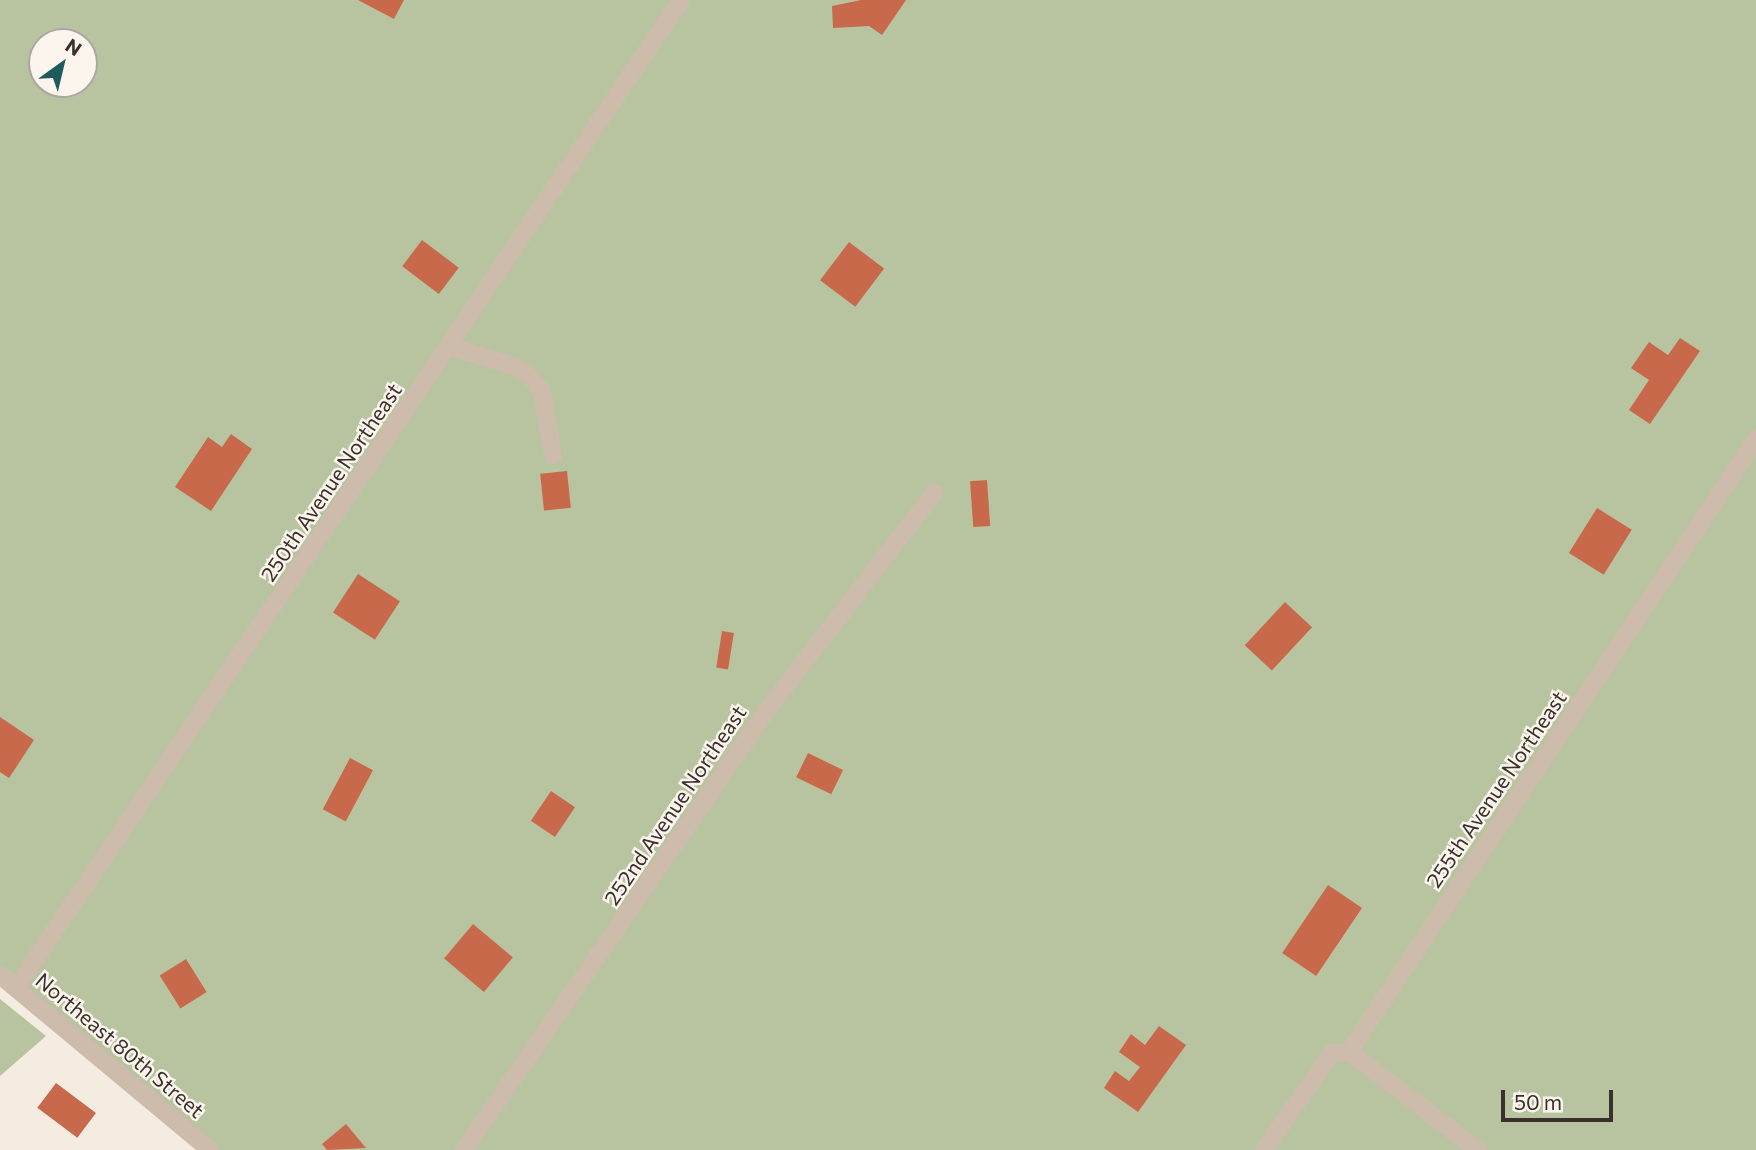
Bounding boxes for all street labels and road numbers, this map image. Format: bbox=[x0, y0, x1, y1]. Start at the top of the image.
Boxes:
street label: 250th Avenue Northeast bbox=[255, 378, 407, 586]
street label: 255th Avenue Northeast bbox=[1421, 686, 1571, 892]
street label: 252nd Avenue Northeast bbox=[599, 700, 751, 910]
street label: Northeast 80th Street bbox=[31, 967, 209, 1123]

